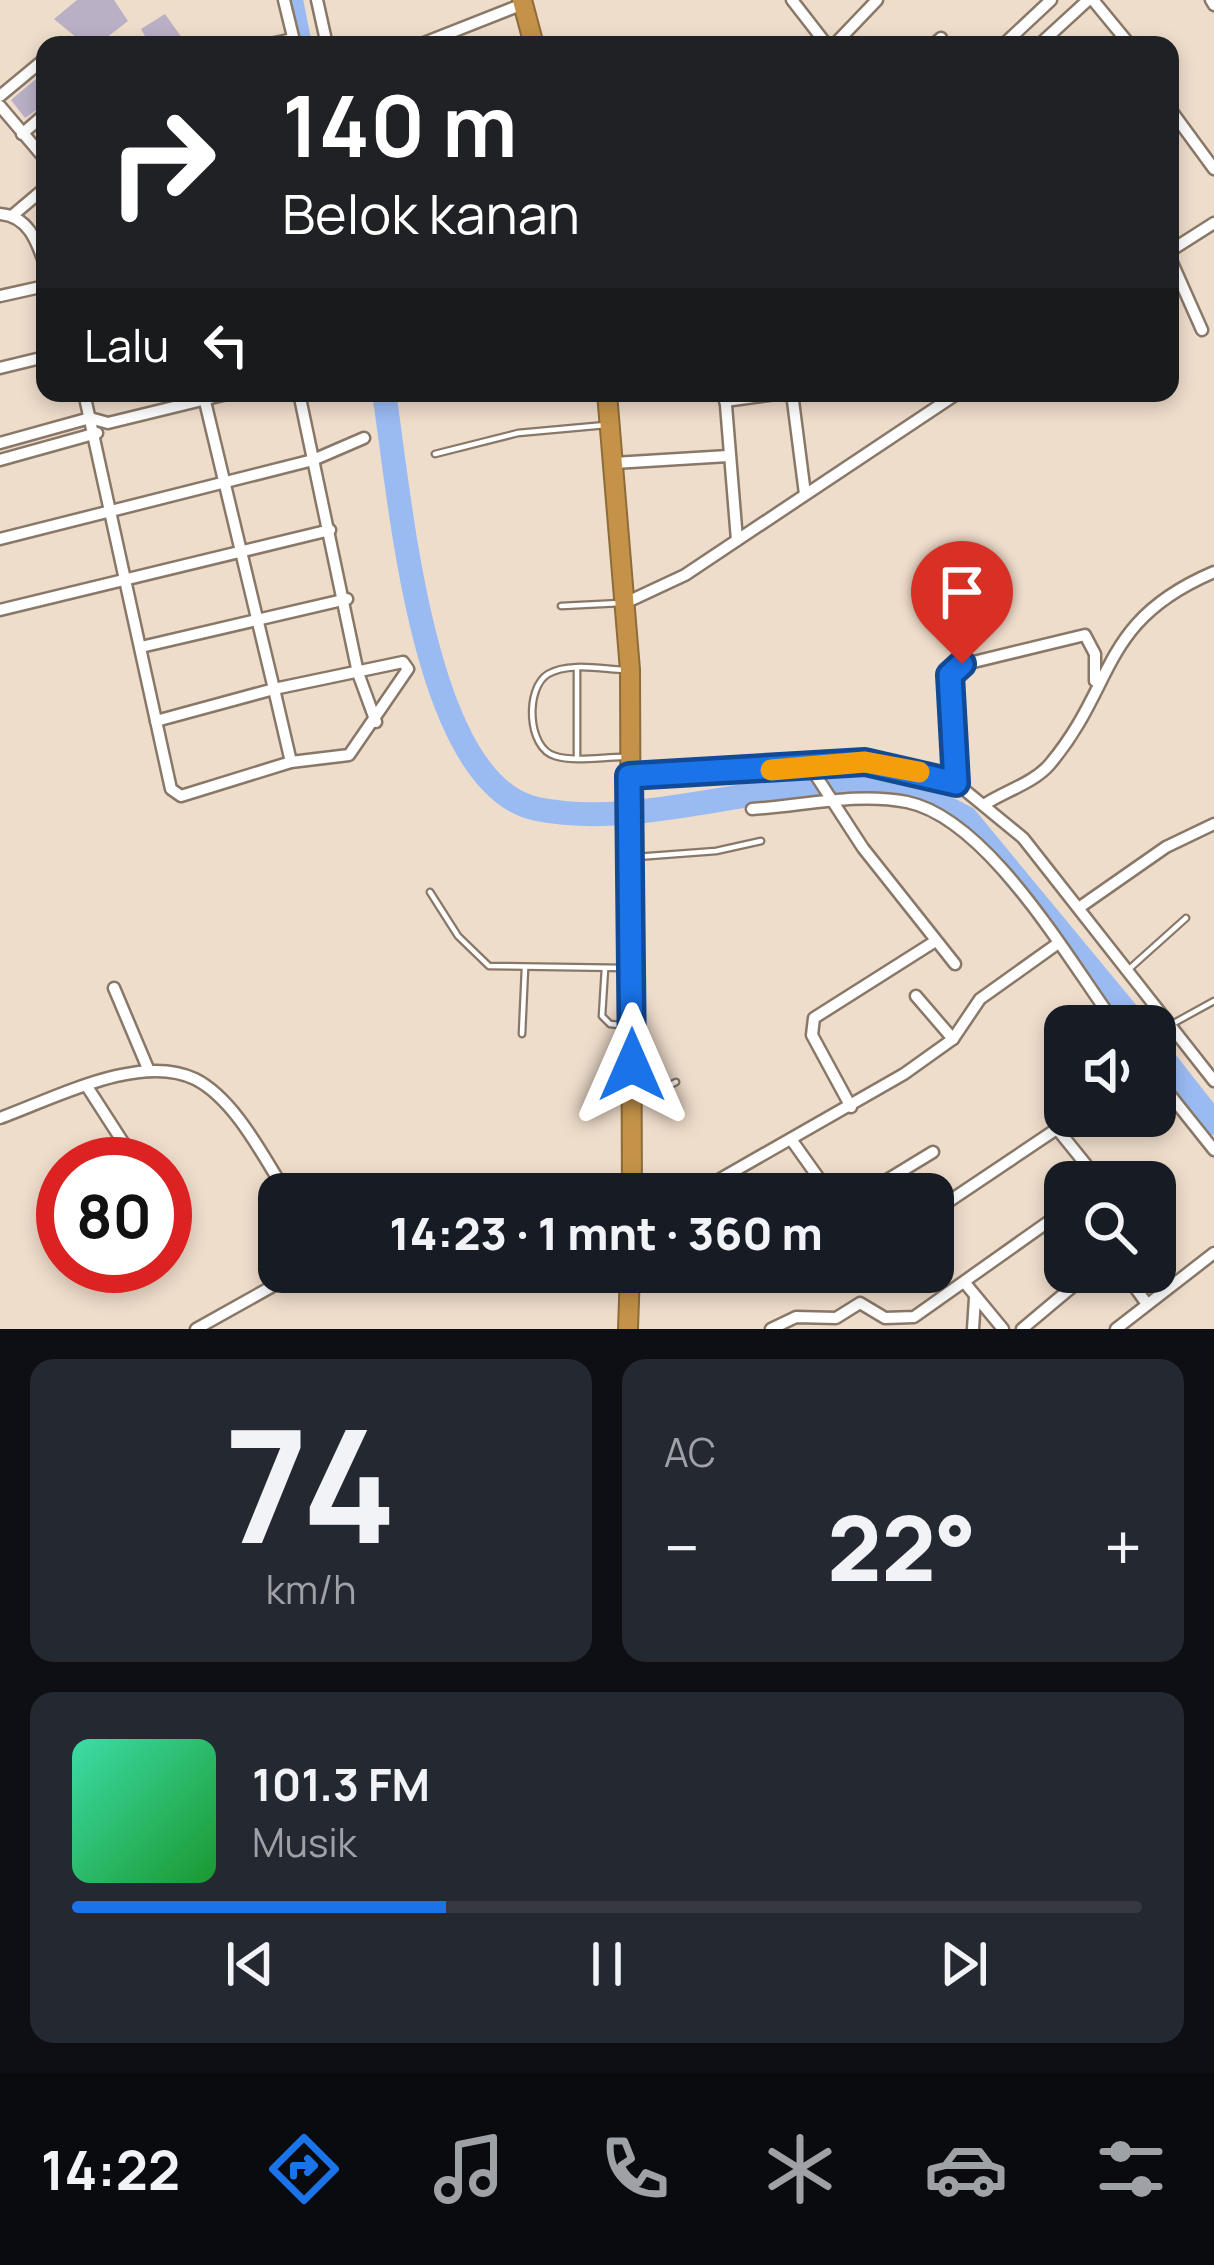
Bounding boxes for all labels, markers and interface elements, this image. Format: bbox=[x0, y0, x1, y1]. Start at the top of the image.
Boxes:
text: 140 m bbox=[282, 67, 518, 182]
icon: right bbox=[84, 84, 240, 240]
text: Belok kanan bbox=[282, 176, 580, 250]
icon: left bbox=[193, 312, 259, 378]
text: Lalu bbox=[84, 314, 169, 376]
pin bbox=[911, 541, 1013, 664]
icon: arrive bbox=[929, 559, 995, 625]
position arrow bbox=[569, 1002, 695, 1128]
map controls bbox=[1044, 1005, 1176, 1293]
button: sound bbox=[1044, 1005, 1176, 1137]
speed limit sign: 80 bbox=[36, 1137, 192, 1293]
button: search bbox=[1044, 1161, 1176, 1293]
text: 14:23 · 1 mnt · 360 m bbox=[389, 1202, 823, 1264]
text: 74 bbox=[225, 1377, 397, 1590]
text: AC bbox=[664, 1425, 716, 1479]
text: 22° bbox=[827, 1485, 976, 1608]
text: − bbox=[664, 1502, 700, 1592]
text: + bbox=[1104, 1502, 1142, 1592]
text: km/h bbox=[266, 1562, 356, 1616]
text: 101.3 FM bbox=[252, 1753, 430, 1815]
text: Musik bbox=[252, 1815, 357, 1869]
icon: previous bbox=[217, 1931, 283, 1997]
icon: pause bbox=[574, 1931, 640, 1997]
icon: next bbox=[931, 1931, 997, 1997]
icon: directions bbox=[262, 2127, 346, 2211]
icon: music bbox=[427, 2127, 511, 2211]
icon: phone bbox=[593, 2127, 677, 2211]
icon: climate bbox=[758, 2127, 842, 2211]
icon: car bbox=[924, 2127, 1008, 2211]
icon: filters bbox=[1089, 2127, 1173, 2211]
text: 14:22 bbox=[41, 2132, 180, 2206]

